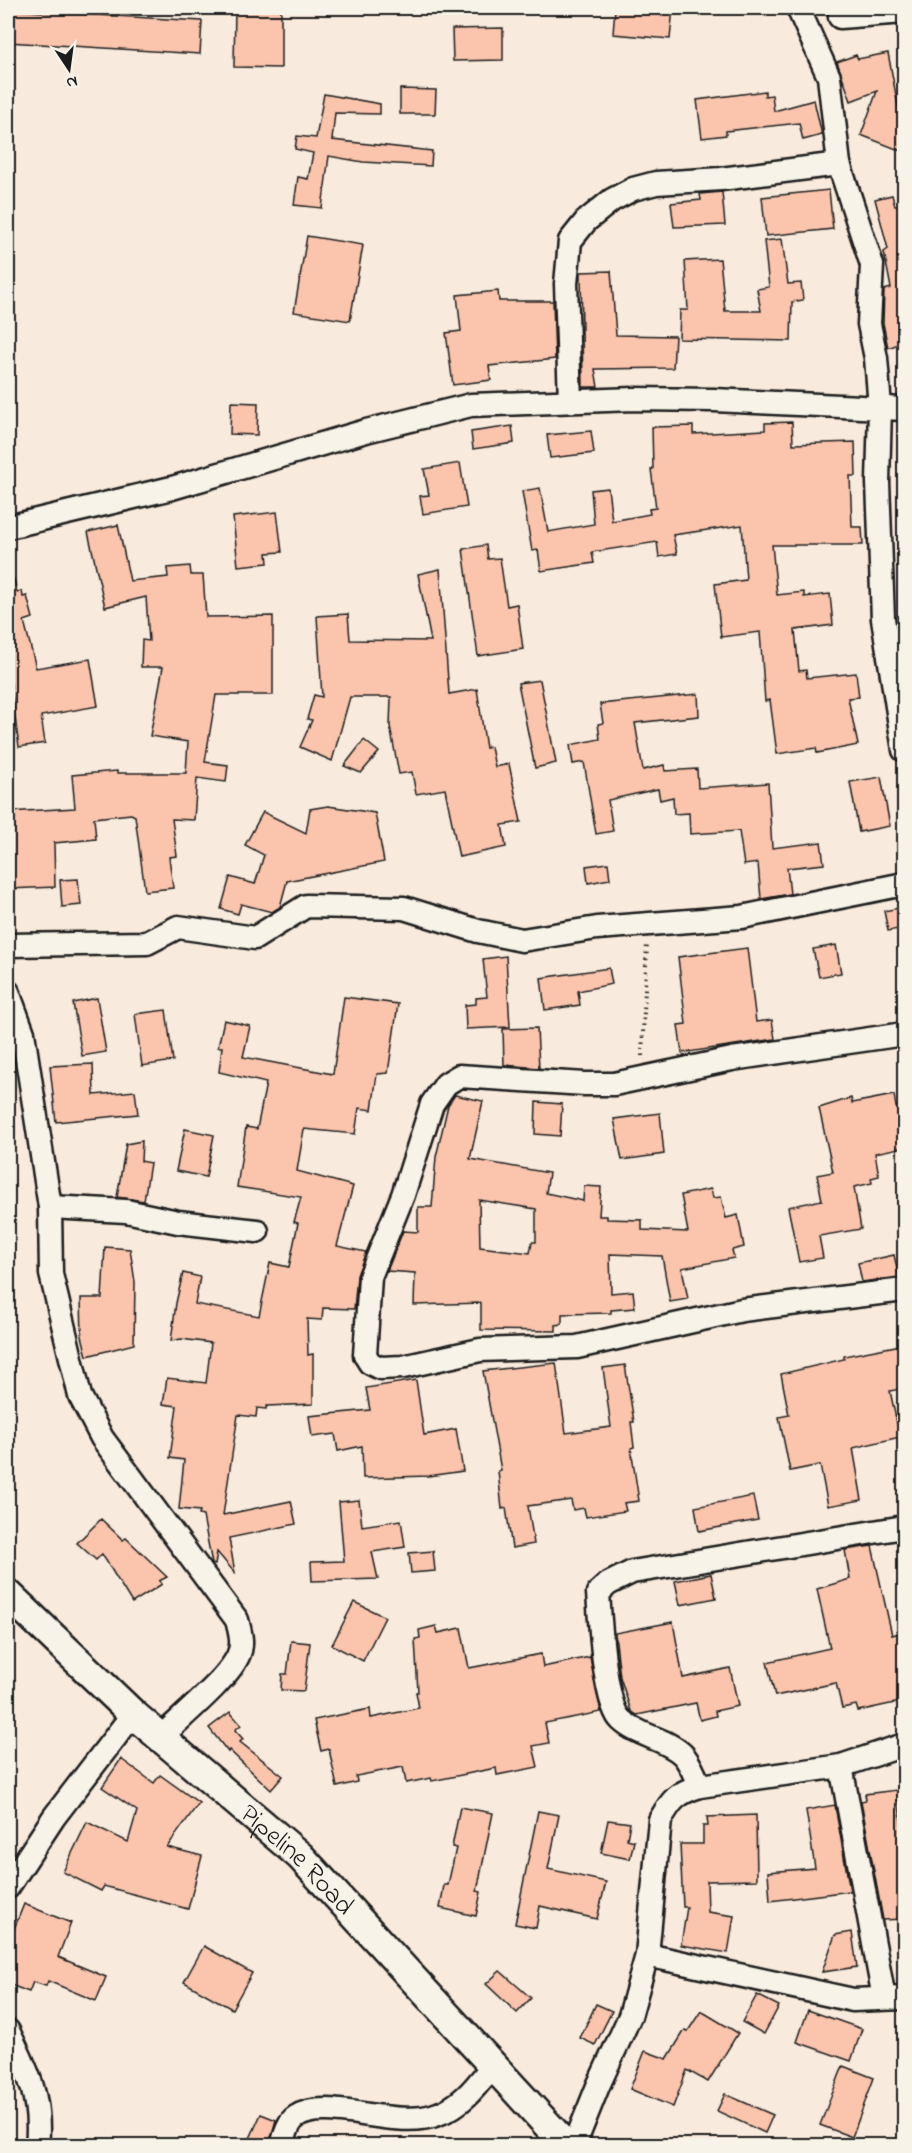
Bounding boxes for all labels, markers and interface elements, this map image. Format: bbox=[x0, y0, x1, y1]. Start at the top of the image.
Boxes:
north arrow bbox=[39, 39, 99, 99]
text: N bbox=[64, 69, 80, 95]
street label: Pipeline Road bbox=[231, 1796, 362, 1925]

